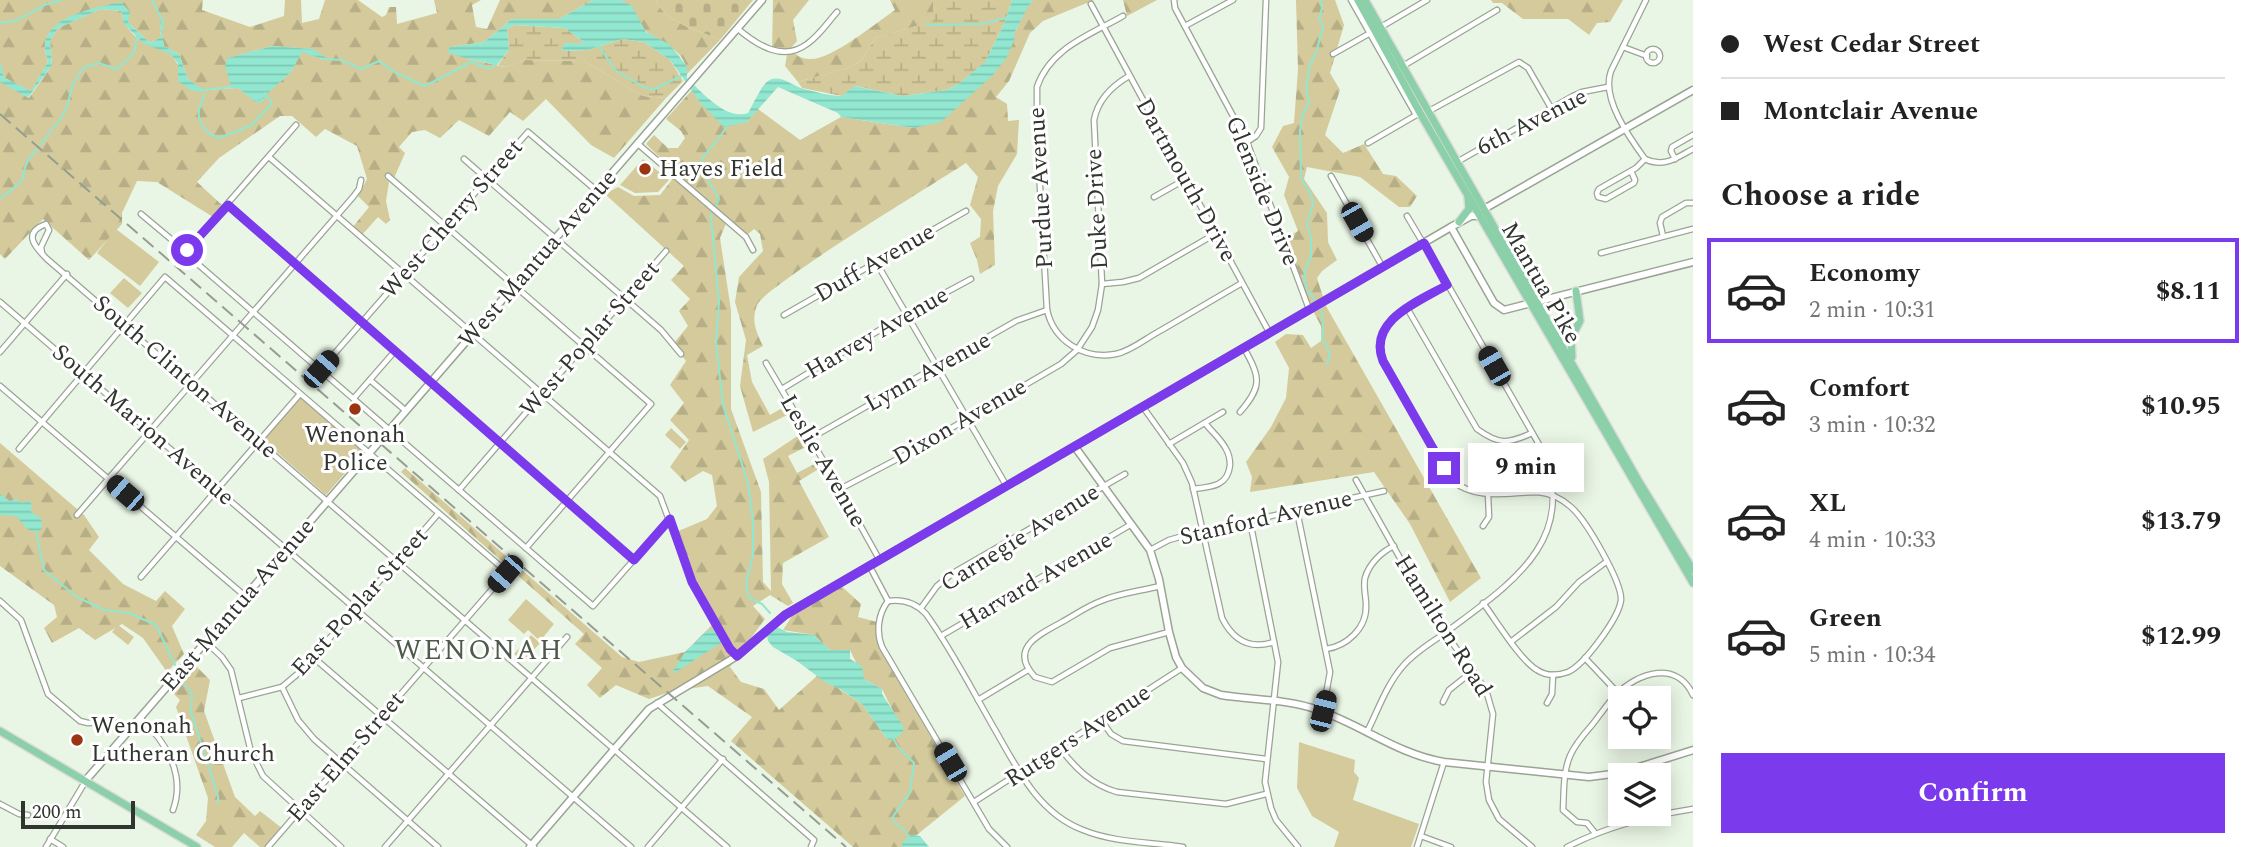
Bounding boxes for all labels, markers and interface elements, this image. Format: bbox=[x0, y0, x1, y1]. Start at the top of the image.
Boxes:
text: West Cedar Street bbox=[1763, 24, 1980, 64]
street label: 6th Avenue bbox=[1471, 79, 1593, 165]
street label: Dartmouth Drive bbox=[1126, 91, 1246, 269]
text: Montclair Avenue bbox=[1763, 91, 1978, 131]
street label: Purdue Avenue bbox=[1019, 106, 1063, 270]
street label: Glenside Drive bbox=[1216, 111, 1308, 271]
street label: West Cherry Street bbox=[372, 131, 532, 307]
street label: Duke Drive bbox=[1076, 147, 1118, 271]
place label: Hayes Field bbox=[659, 151, 784, 187]
marker: Hayes Field bbox=[637, 161, 653, 177]
street label: West Mantua Avenue bbox=[450, 162, 626, 356]
text: Choose a ride bbox=[1721, 171, 1920, 220]
car bbox=[1338, 199, 1377, 245]
street label: Duff Avenue bbox=[808, 214, 942, 312]
street label: Mantua Pike bbox=[1491, 215, 1591, 351]
route start bbox=[171, 234, 203, 266]
street label: West Poplar Street bbox=[511, 252, 669, 426]
text: Economy bbox=[1809, 253, 1919, 293]
icon: car bbox=[1725, 259, 1788, 322]
text: $8.11 bbox=[2156, 271, 2221, 311]
street label: Harvey Avenue bbox=[798, 277, 956, 389]
street label: South Clinton Avenue bbox=[85, 286, 285, 468]
text: 2 min · 10:31 bbox=[1809, 293, 1936, 328]
street label: Lynn Avenue bbox=[858, 322, 998, 422]
street label: South Marion Avenue bbox=[44, 335, 242, 515]
car bbox=[1475, 343, 1514, 389]
car bbox=[300, 346, 343, 392]
text: Comfort bbox=[1809, 368, 1910, 408]
street label: Dixon Avenue bbox=[886, 369, 1034, 475]
icon: car bbox=[1725, 374, 1788, 437]
text: $10.95 bbox=[2141, 386, 2221, 426]
street label: Leslie Avenue bbox=[770, 388, 876, 534]
marker: Wenonah Police bbox=[347, 401, 363, 417]
text: 3 min · 10:32 bbox=[1809, 408, 1936, 443]
place label: Wenonah Police bbox=[304, 417, 406, 481]
callout: 9 min bbox=[1468, 444, 1584, 492]
text: 9 min bbox=[1495, 450, 1557, 485]
route end bbox=[1428, 452, 1460, 484]
car bbox=[103, 471, 148, 515]
street label: Carnegie Avenue bbox=[933, 475, 1107, 601]
street label: Stanford Avenue bbox=[1176, 481, 1356, 555]
text: XL bbox=[1809, 483, 1846, 523]
icon: car bbox=[1725, 489, 1788, 552]
text: $13.79 bbox=[2141, 501, 2221, 541]
street label: East Mantua Avenue bbox=[152, 510, 324, 700]
street label: East Poplar Street bbox=[283, 519, 437, 685]
street label: Harvard Avenue bbox=[952, 522, 1120, 640]
text: 4 min · 10:33 bbox=[1809, 523, 1936, 558]
street label: Hamilton Road bbox=[1385, 548, 1501, 704]
car bbox=[484, 551, 527, 597]
text: Green bbox=[1809, 598, 1882, 638]
icon: car bbox=[1725, 604, 1788, 667]
text: $12.99 bbox=[2141, 616, 2221, 656]
district label: WENONAH bbox=[394, 629, 564, 672]
text: 5 min · 10:34 bbox=[1809, 638, 1936, 673]
street label: Rutgers Avenue bbox=[998, 675, 1158, 797]
street label: East Elm Street bbox=[279, 683, 413, 831]
map controls bbox=[1608, 686, 1671, 826]
button: locate bbox=[1608, 686, 1671, 749]
car bbox=[1308, 688, 1339, 734]
place label: Wenonah Lutheran Church bbox=[91, 708, 275, 772]
marker: Wenonah Lutheran Church bbox=[69, 732, 85, 748]
car bbox=[931, 739, 970, 785]
button: Confirm bbox=[1721, 753, 2225, 833]
button: layers bbox=[1608, 763, 1671, 826]
scale bar bbox=[21, 798, 135, 830]
text: 200 m bbox=[32, 798, 82, 827]

